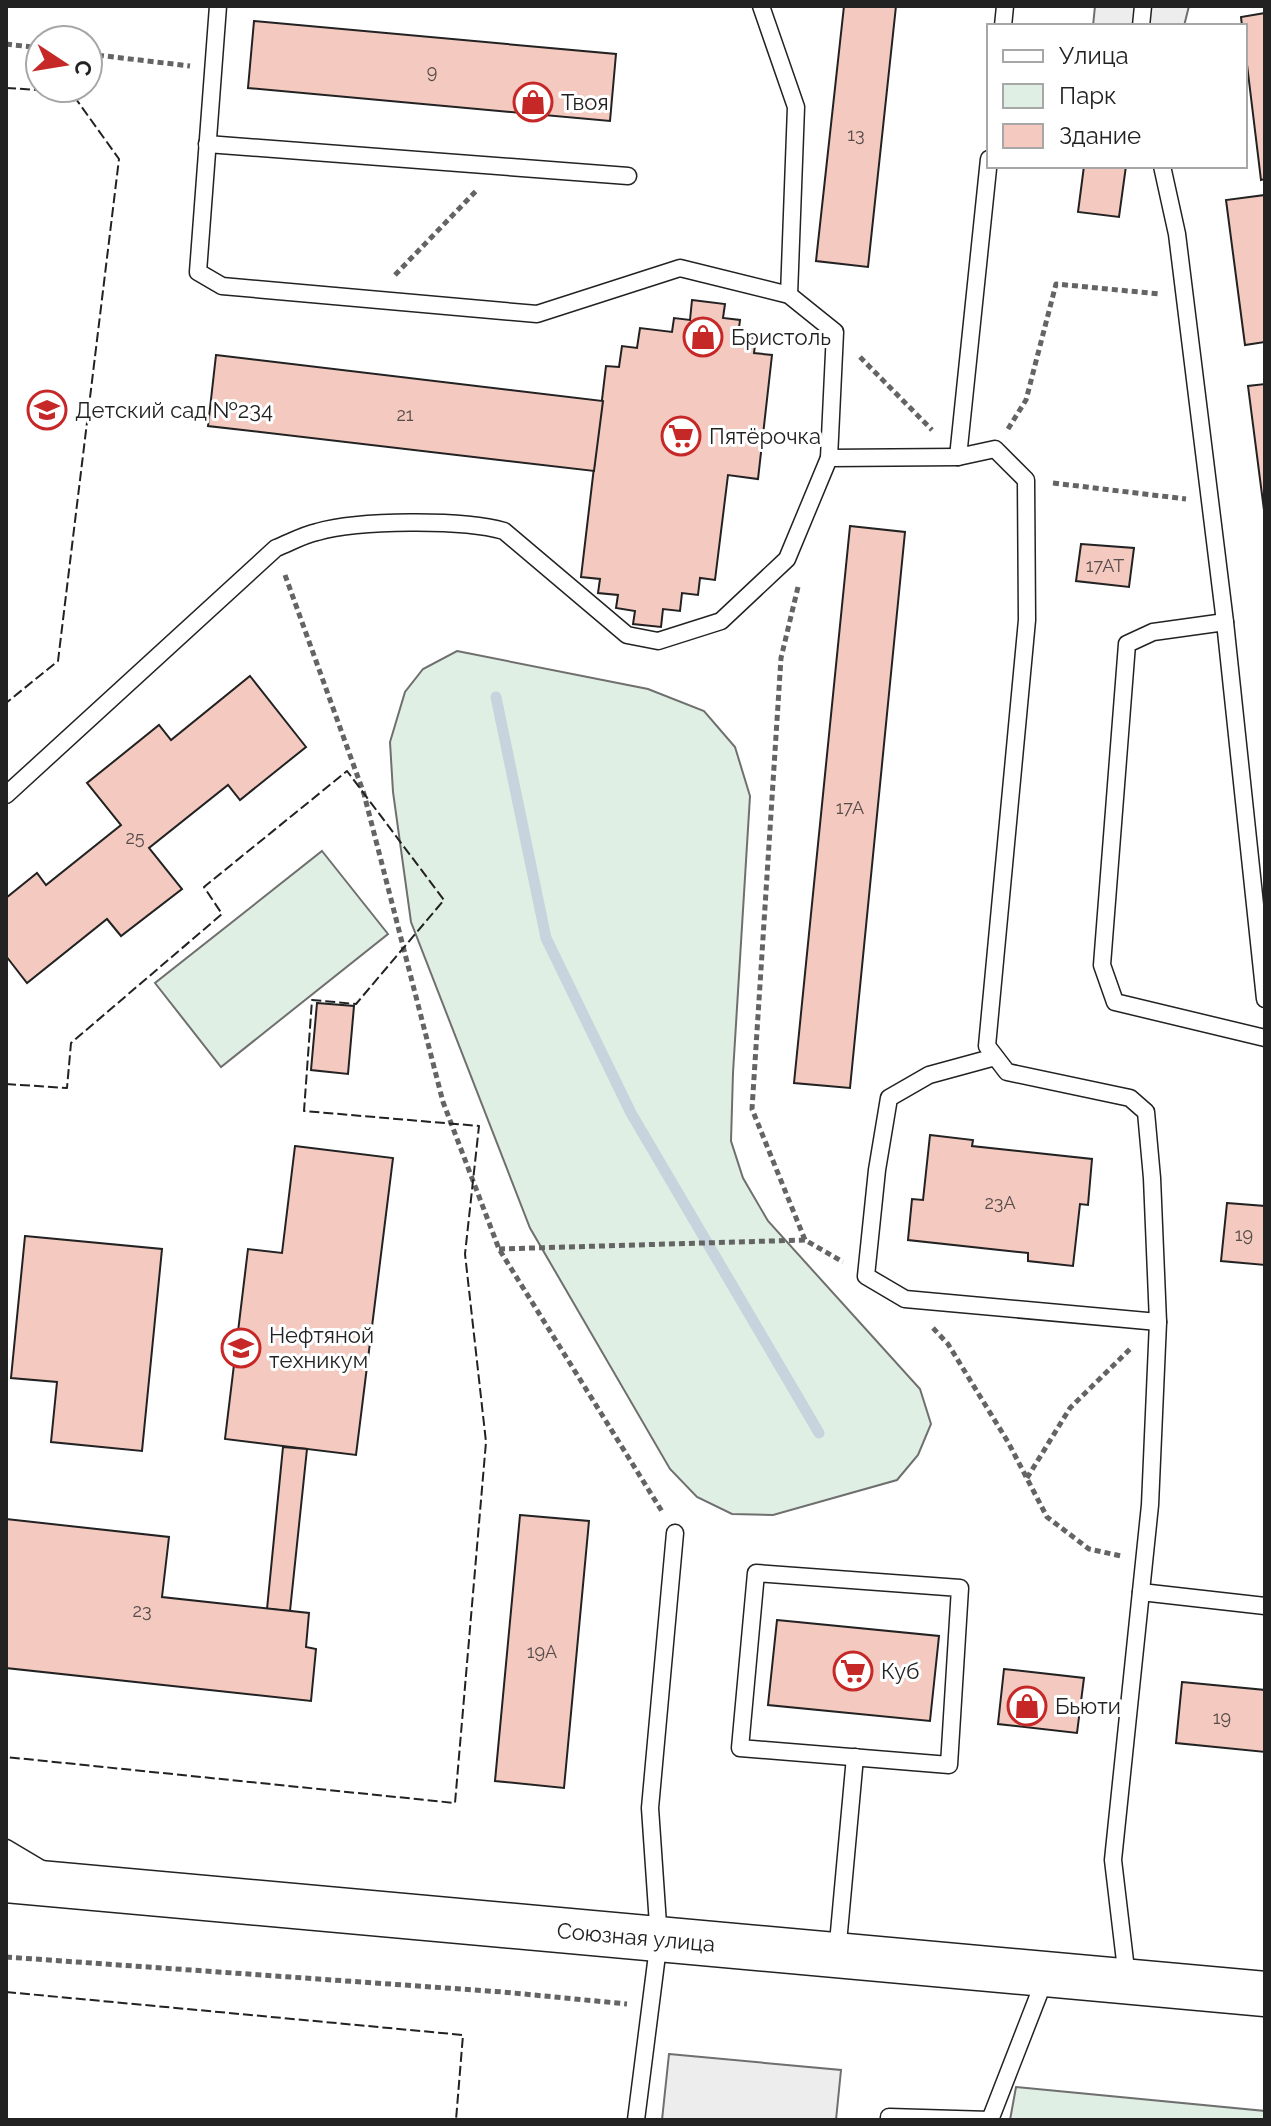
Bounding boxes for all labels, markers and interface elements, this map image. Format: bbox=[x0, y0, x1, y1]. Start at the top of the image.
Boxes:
north arrow bbox=[24, 24, 104, 104]
legend bbox=[987, 24, 1247, 168]
text: Улица bbox=[1059, 41, 1129, 70]
text: С bbox=[69, 58, 98, 78]
house number: 9 bbox=[427, 61, 437, 82]
shop icon: Твоя bbox=[512, 81, 554, 123]
text: Парк bbox=[1059, 81, 1117, 110]
place label: Твоя bbox=[561, 89, 609, 115]
text: Здание bbox=[1059, 121, 1141, 150]
house number: 13 bbox=[847, 124, 865, 145]
shop icon: Бристоль bbox=[682, 316, 724, 358]
place label: Бристоль bbox=[731, 324, 831, 350]
school or university icon: Детский сад №234 bbox=[26, 389, 68, 431]
place label: Детский сад №234 bbox=[75, 397, 273, 423]
house number: 21 bbox=[396, 404, 414, 425]
supermarket icon: Пятёрочка bbox=[660, 415, 702, 457]
place label: Пятёрочка bbox=[709, 423, 821, 449]
house number: 17АТ bbox=[1086, 555, 1124, 576]
house number: 17А bbox=[836, 797, 864, 818]
house number: 25 bbox=[125, 827, 145, 848]
house number: 23А bbox=[984, 1192, 1016, 1213]
house number: 19 bbox=[1235, 1224, 1253, 1245]
place label: Нефтяной техникум bbox=[269, 1322, 374, 1373]
school or university icon: Нефтяной техникум bbox=[220, 1327, 262, 1369]
house number: 23 bbox=[133, 1600, 152, 1621]
house number: 19А bbox=[527, 1641, 557, 1662]
supermarket icon: Куб bbox=[832, 1650, 874, 1692]
place label: Куб bbox=[881, 1658, 919, 1684]
shop icon: Бьюти bbox=[1006, 1685, 1048, 1727]
place label: Бьюти bbox=[1055, 1693, 1121, 1719]
house number: 19 bbox=[1213, 1707, 1231, 1728]
street label: Союзная улица bbox=[556, 1917, 716, 1957]

